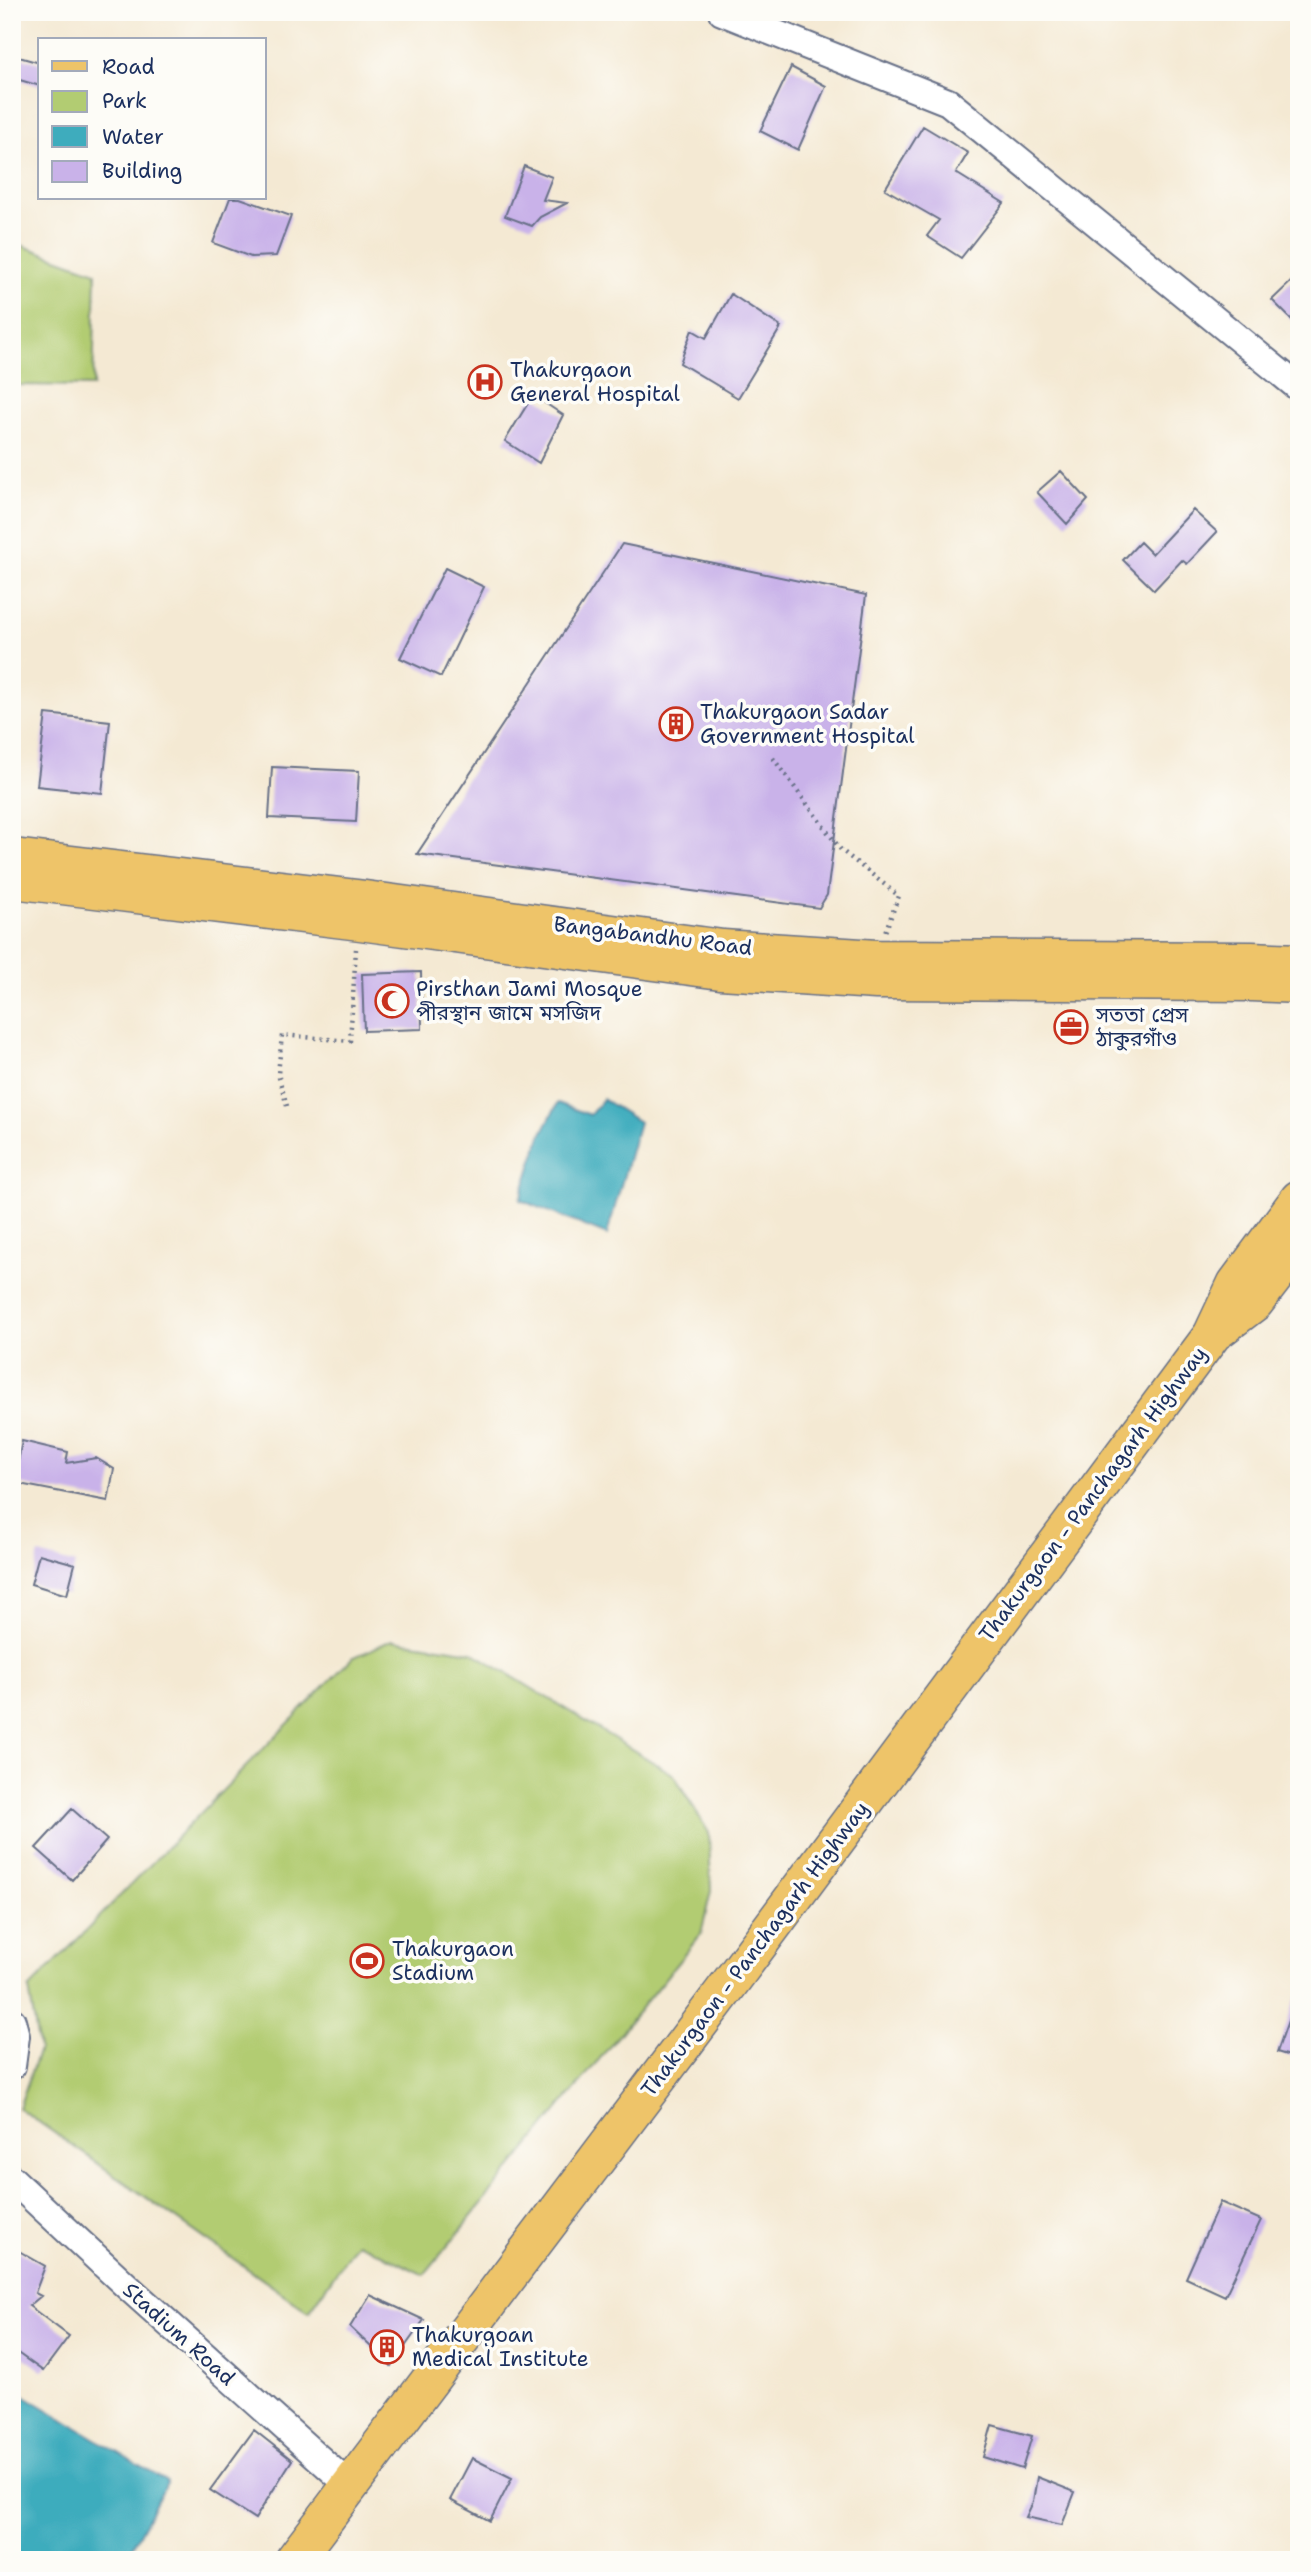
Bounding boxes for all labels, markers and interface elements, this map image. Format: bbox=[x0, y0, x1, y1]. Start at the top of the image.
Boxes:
legend bbox=[38, 38, 266, 200]
text: Road bbox=[102, 53, 155, 81]
text: Park bbox=[102, 87, 147, 115]
text: Water bbox=[102, 123, 164, 151]
text: Building bbox=[102, 157, 182, 185]
place label: Thakurgaon General Hospital bbox=[510, 356, 681, 408]
hospital icon: Thakurgaon General Hospital bbox=[466, 363, 504, 401]
place label: Thakurgaon Sadar Government Hospital bbox=[700, 698, 915, 750]
building icon: Thakurgaon Sadar Government Hospital bbox=[657, 705, 695, 743]
street label: Bangabandhu Road bbox=[552, 910, 754, 962]
place label: Pirsthan Jami Mosque পীরস্থান জামে মসজিদ bbox=[416, 975, 643, 1027]
mosque icon: Pirsthan Jami Mosque পীরস্থান জামে মসজিদ bbox=[373, 982, 411, 1020]
place label: সততা প্রেস ঠাকুরগাঁও bbox=[1095, 1001, 1189, 1053]
office icon: সততা প্রেস ঠাকুরগাঁও bbox=[1052, 1008, 1090, 1046]
street label: Thakurgaon - Panchagarh Highway bbox=[973, 1341, 1213, 1647]
street label: Thakurgaon - Panchagarh Highway bbox=[635, 1796, 875, 2102]
place label: Thakurgaon Stadium bbox=[392, 1935, 514, 1987]
sports icon: Thakurgaon Stadium bbox=[348, 1942, 386, 1980]
street label: Stadium Road bbox=[117, 2276, 241, 2392]
place label: Thakurgoan Medical Institute bbox=[412, 2321, 589, 2373]
building icon: Thakurgoan Medical Institute bbox=[368, 2328, 406, 2366]

